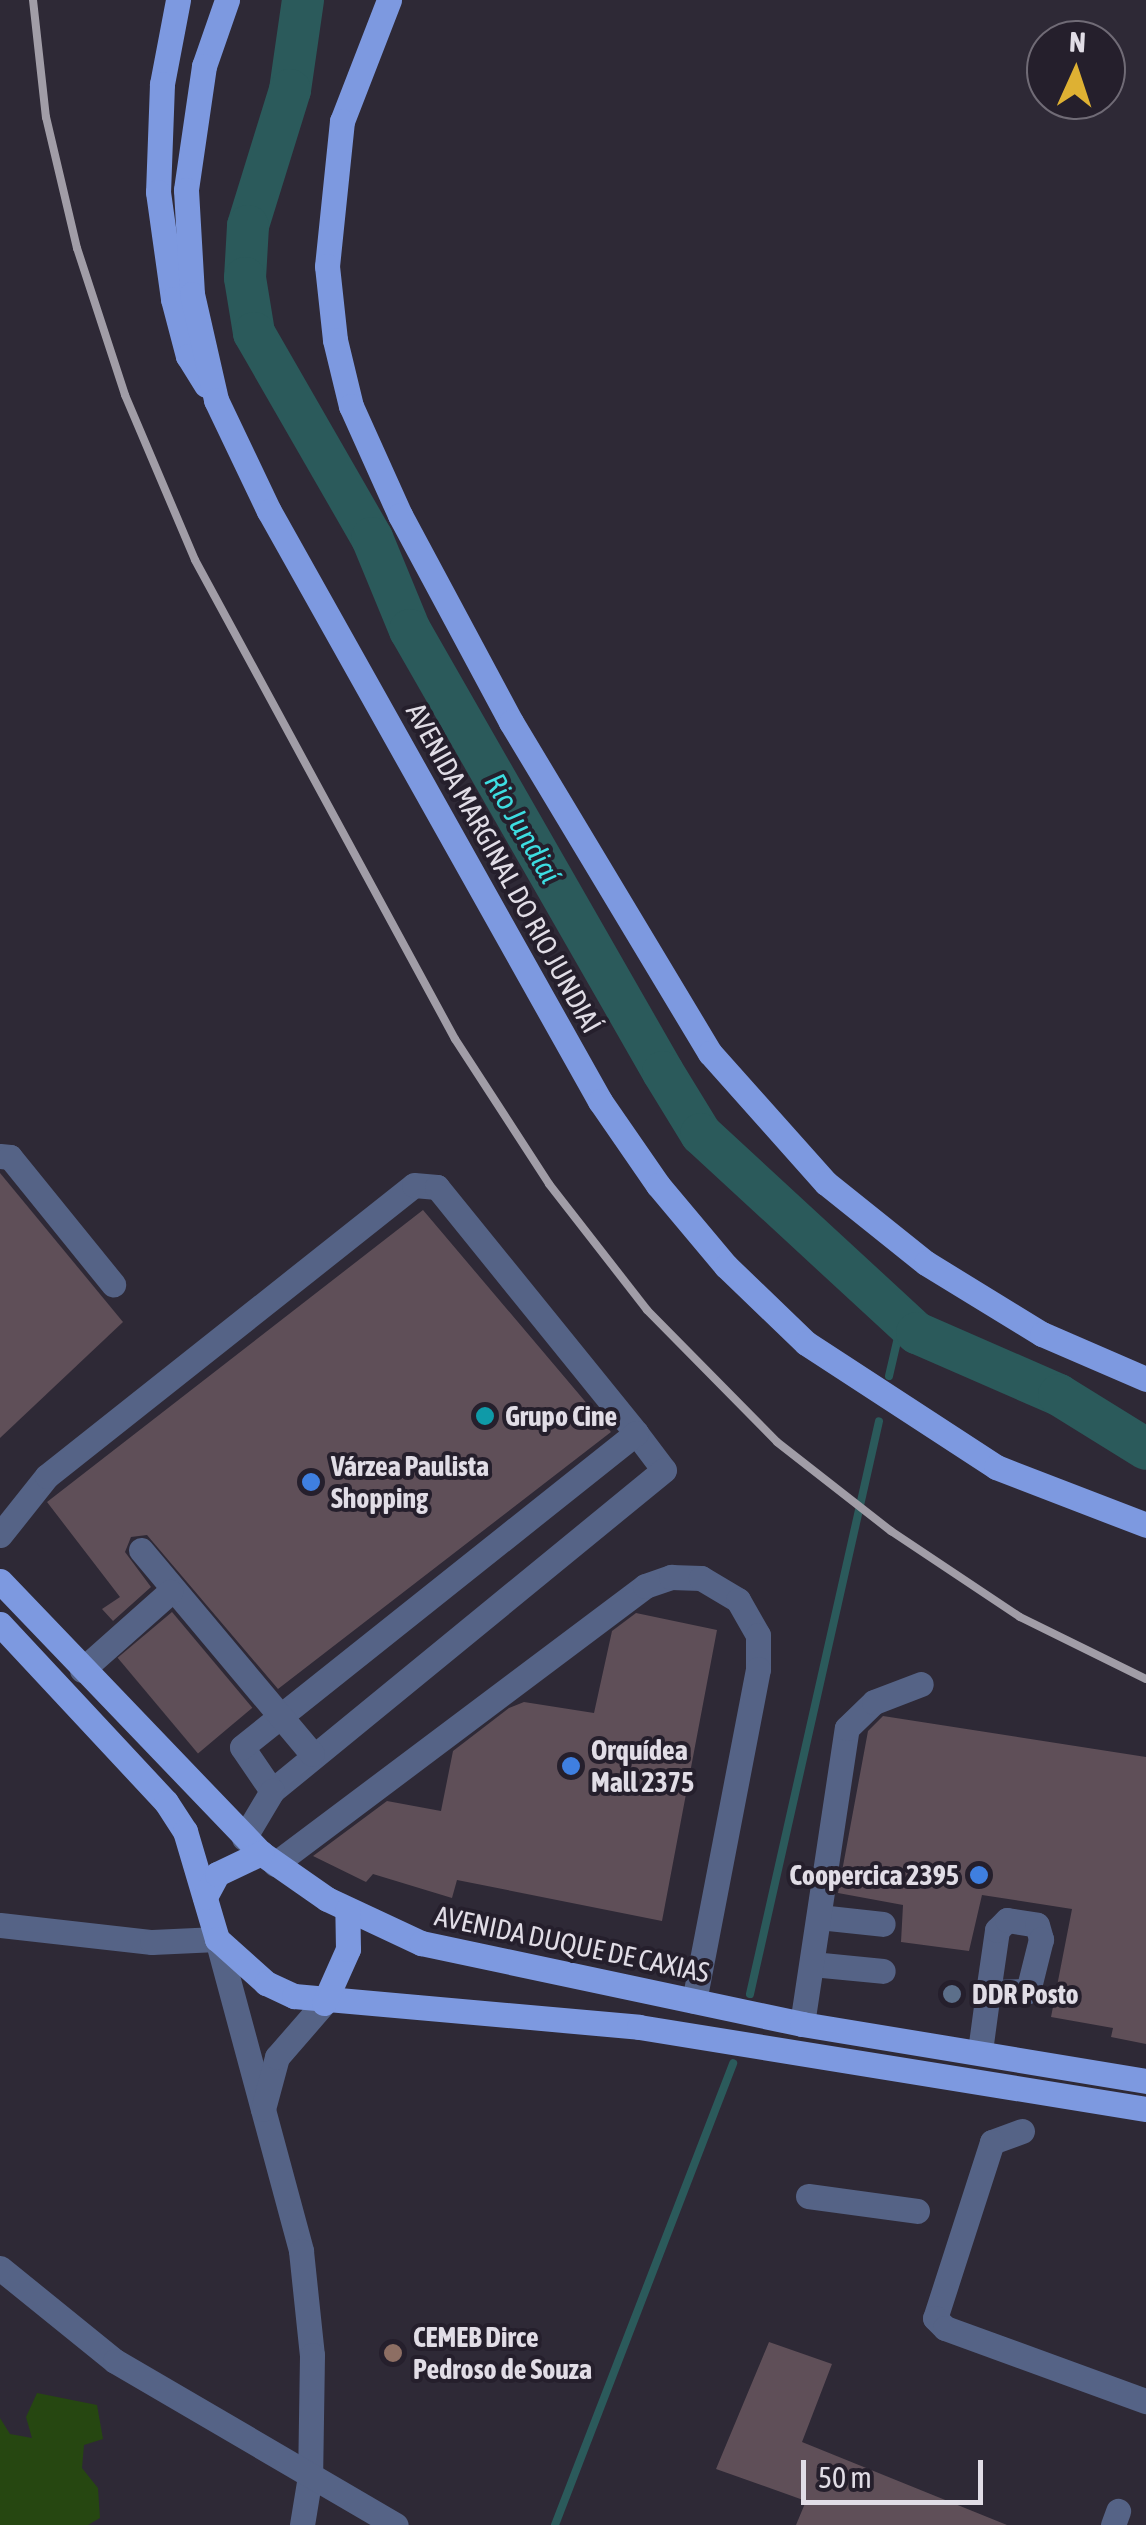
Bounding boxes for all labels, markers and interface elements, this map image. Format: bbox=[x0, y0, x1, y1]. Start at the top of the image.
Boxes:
north arrow bbox=[1026, 20, 1126, 120]
text: N bbox=[1068, 26, 1087, 58]
street label: AVENIDA MARGINAL DO RIO JUNDIAÍ bbox=[399, 697, 609, 1039]
water label: Rio Jundiaí bbox=[477, 767, 569, 889]
place label: Grupo Cine bbox=[505, 1399, 617, 1433]
marker: Grupo Cine bbox=[474, 1405, 496, 1427]
place label: Várzea Paulista Shopping bbox=[331, 1449, 489, 1515]
marker: Várzea Paulista Shopping bbox=[300, 1471, 322, 1493]
place label: Orquídea Mall 2375 bbox=[591, 1733, 694, 1799]
marker: Orquídea Mall 2375 bbox=[560, 1755, 582, 1777]
place label: Coopercica 2395 bbox=[789, 1858, 959, 1892]
marker: Coopercica 2395 bbox=[968, 1864, 990, 1886]
street label: AVENIDA DUQUE DE CAXIAS bbox=[432, 1899, 712, 1989]
place label: DDR Posto bbox=[972, 1977, 1079, 2011]
marker: DDR Posto bbox=[941, 1983, 963, 2005]
place label: CEMEB Dirce Pedroso de Souza bbox=[413, 2320, 592, 2386]
marker: CEMEB Dirce Pedroso de Souza bbox=[382, 2342, 404, 2364]
scale bar bbox=[806, 2440, 988, 2502]
text: 50 m bbox=[818, 2460, 872, 2494]

